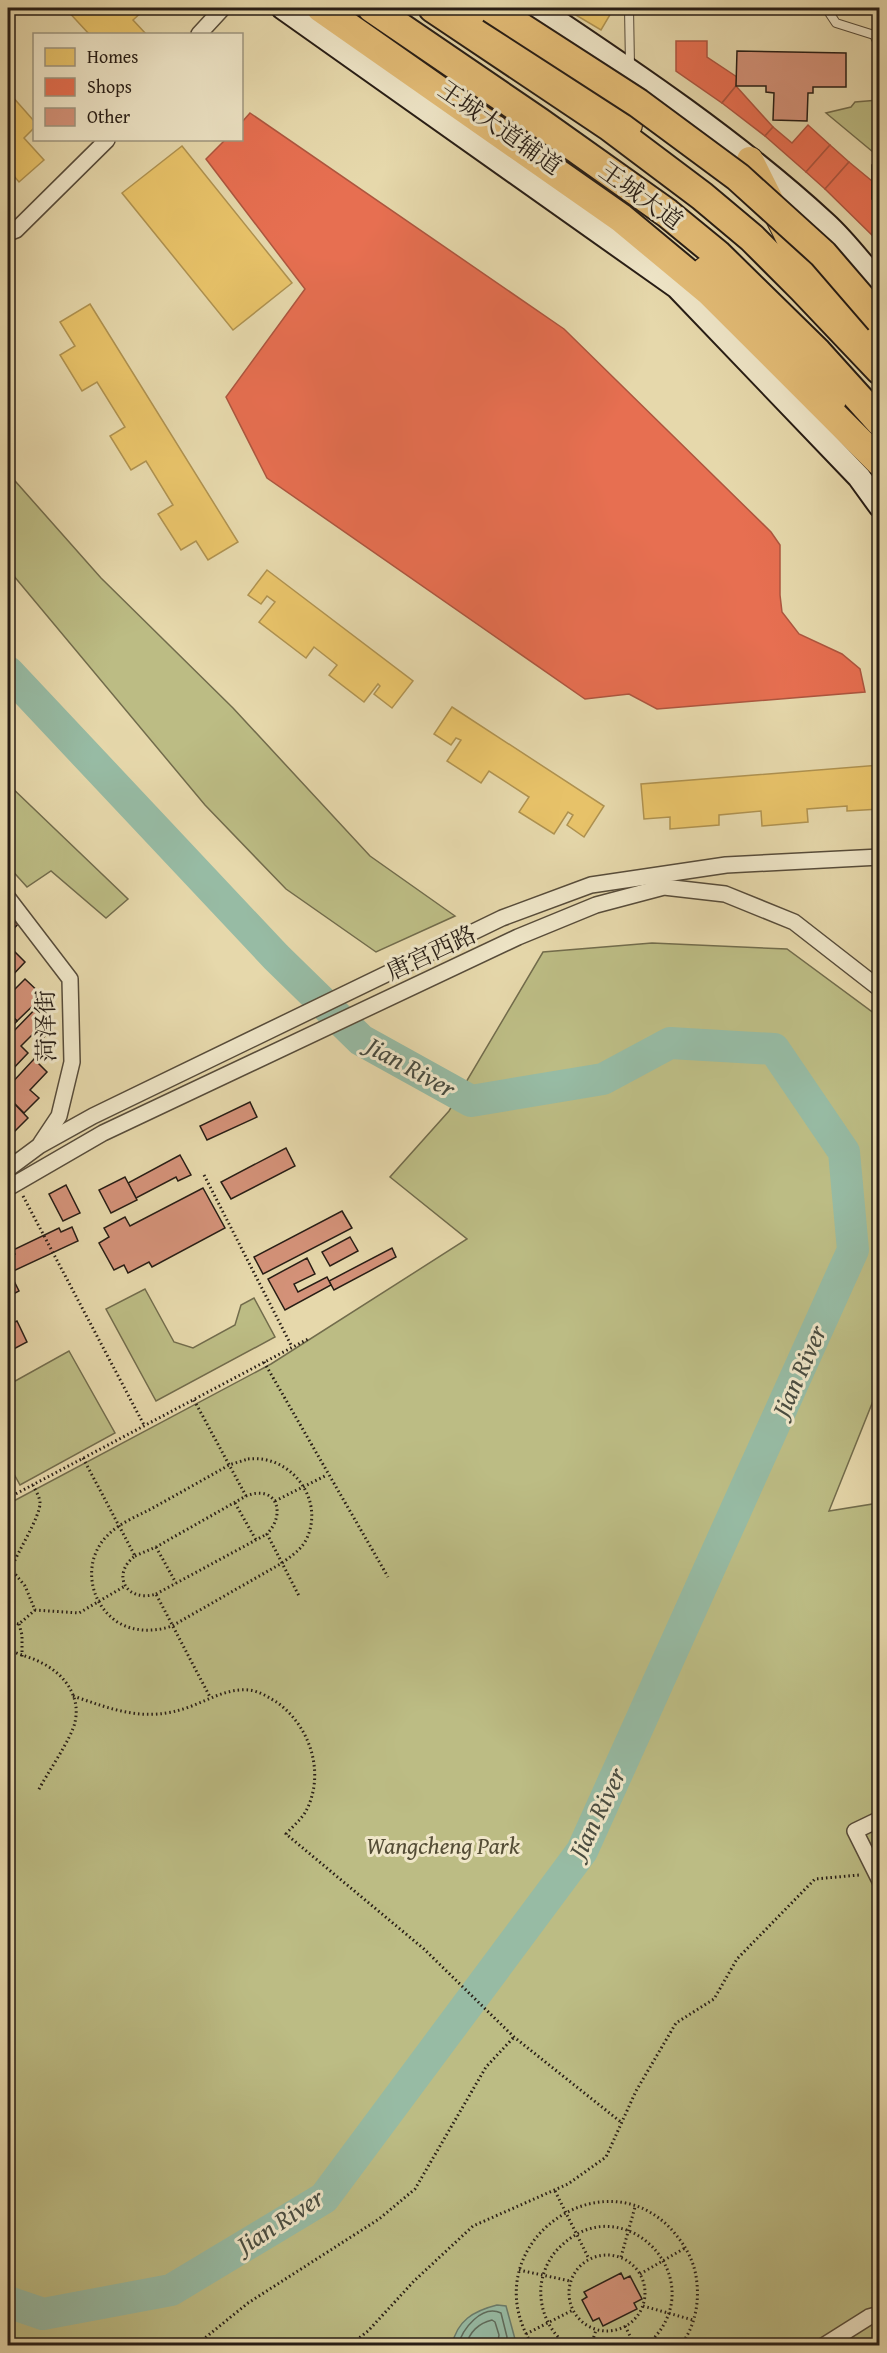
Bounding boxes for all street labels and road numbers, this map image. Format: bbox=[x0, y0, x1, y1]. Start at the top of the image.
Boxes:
street label: 王城大道辅道 bbox=[431, 72, 569, 183]
street label: 王城大道 bbox=[592, 153, 690, 238]
street label: 唐宫西路 bbox=[380, 916, 482, 989]
street label: 菏泽街 bbox=[27, 990, 64, 1062]

